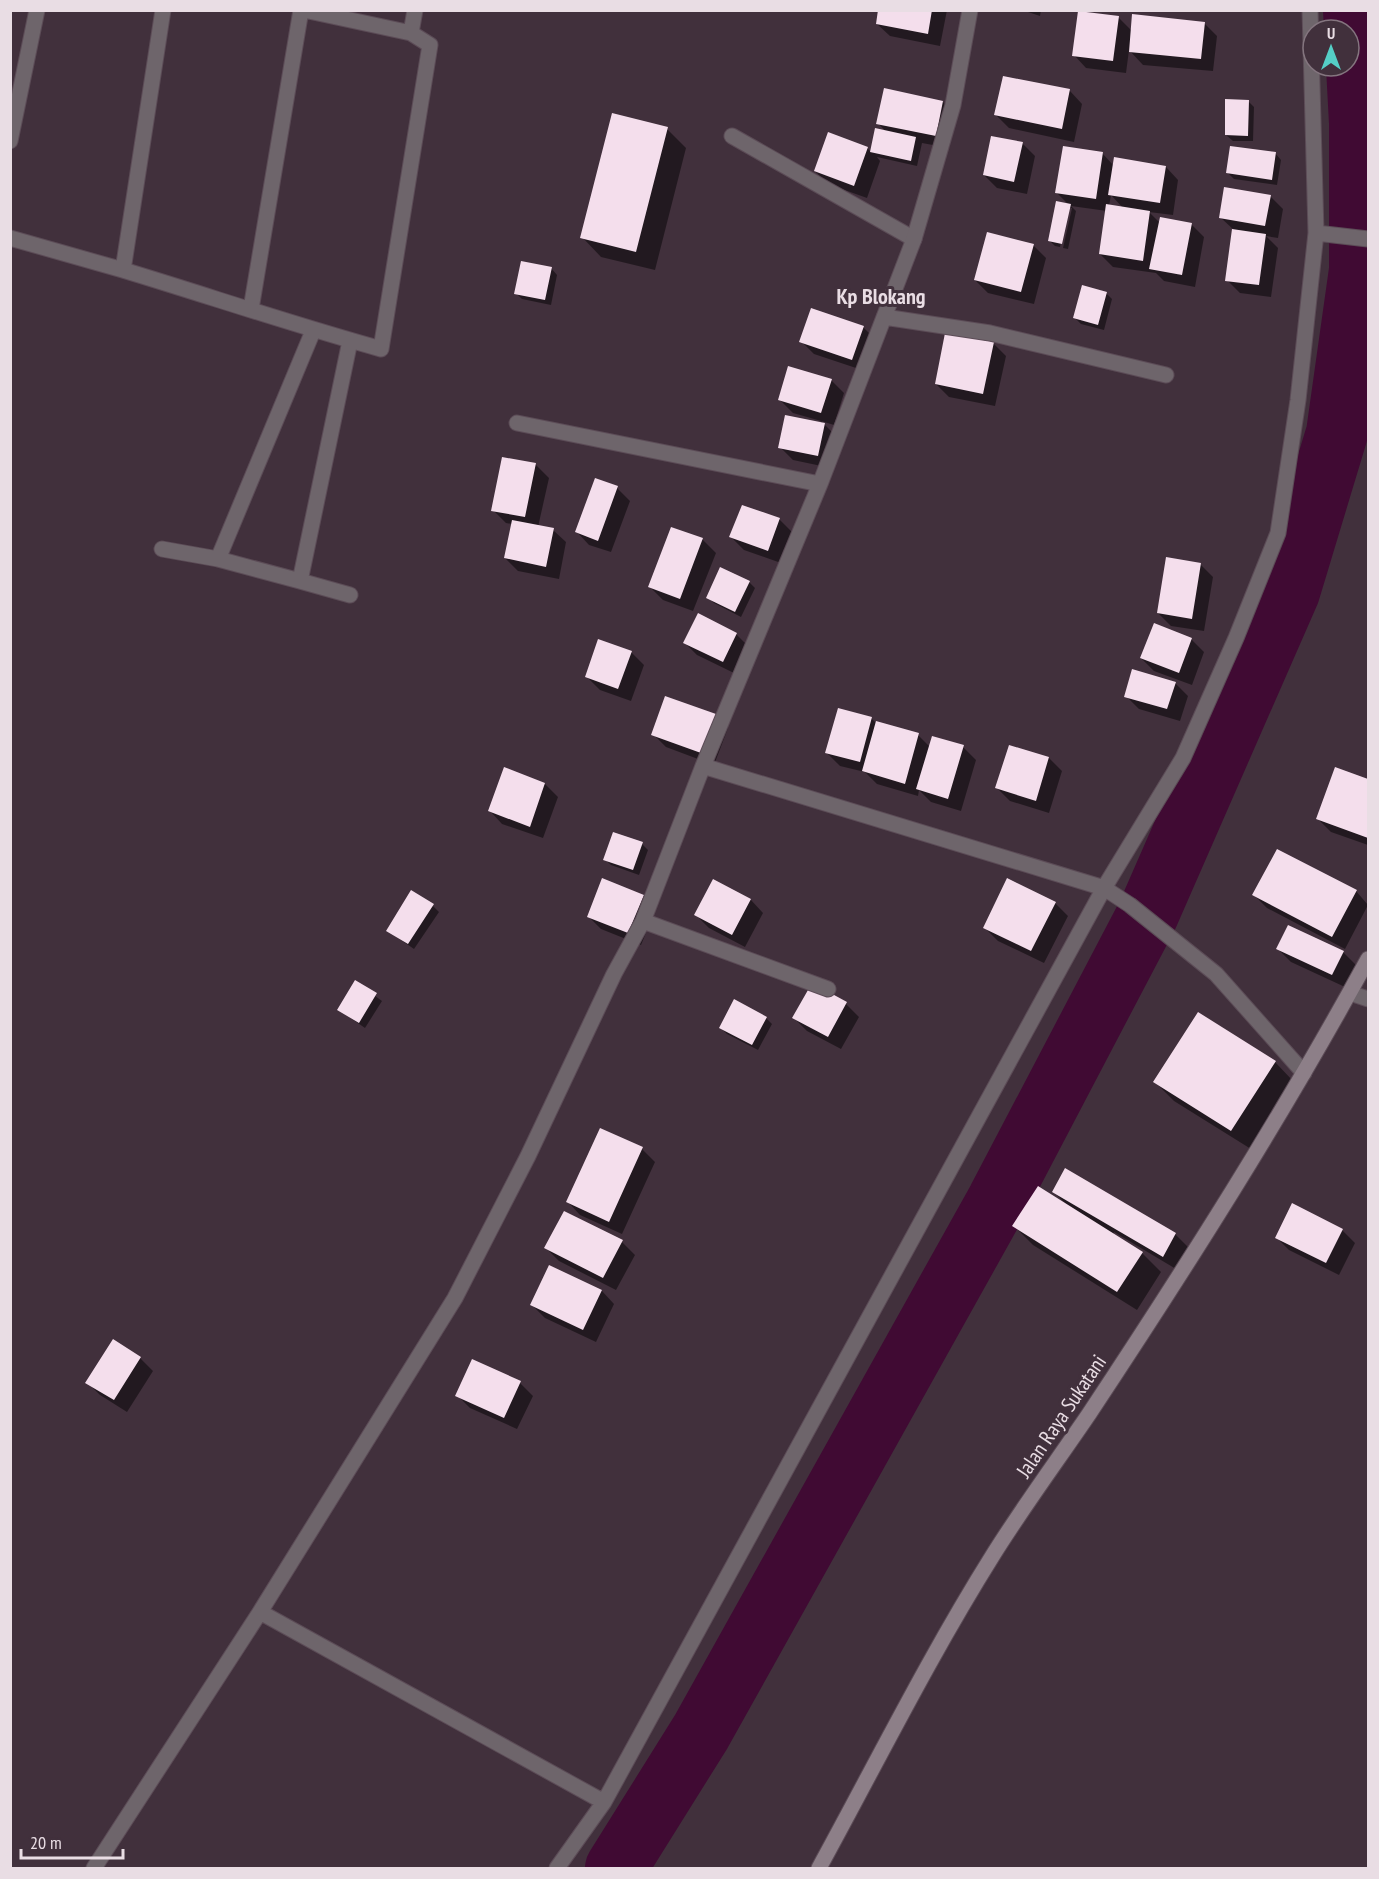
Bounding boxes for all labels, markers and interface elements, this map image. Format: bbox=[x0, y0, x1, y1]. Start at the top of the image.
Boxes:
north arrow bbox=[1301, 18, 1361, 78]
text: U bbox=[1327, 23, 1335, 43]
district label: Kp Blokang bbox=[836, 282, 926, 310]
street label: Jalan Raya Sukatani bbox=[1009, 1349, 1112, 1483]
scale bar bbox=[21, 1822, 123, 1860]
text: 20 m bbox=[30, 1831, 62, 1854]

